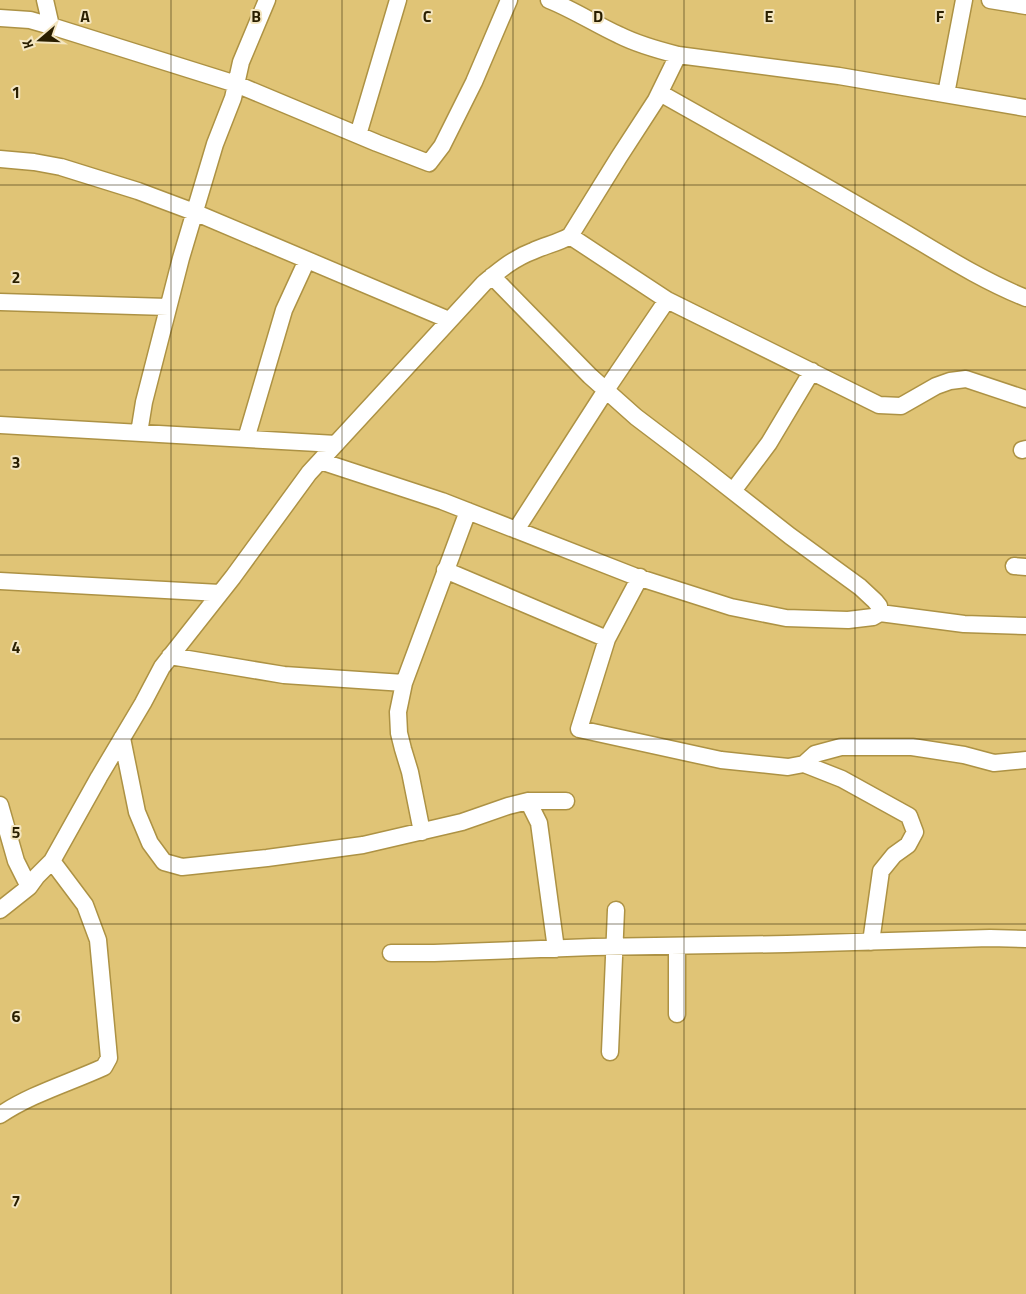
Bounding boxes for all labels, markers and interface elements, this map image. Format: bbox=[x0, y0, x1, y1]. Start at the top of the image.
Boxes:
text: A bbox=[80, 4, 90, 28]
text: B bbox=[251, 4, 261, 28]
text: C bbox=[423, 4, 432, 28]
text: D bbox=[593, 4, 603, 28]
text: E bbox=[765, 4, 774, 28]
text: F bbox=[936, 4, 945, 28]
north arrow bbox=[15, 15, 65, 65]
text: K bbox=[16, 36, 39, 52]
text: 1 bbox=[12, 80, 20, 104]
text: 2 bbox=[12, 265, 20, 289]
text: 3 bbox=[12, 450, 20, 474]
text: 4 bbox=[12, 635, 21, 659]
text: 5 bbox=[12, 820, 21, 844]
text: 6 bbox=[12, 1004, 21, 1028]
text: 7 bbox=[12, 1189, 20, 1213]

